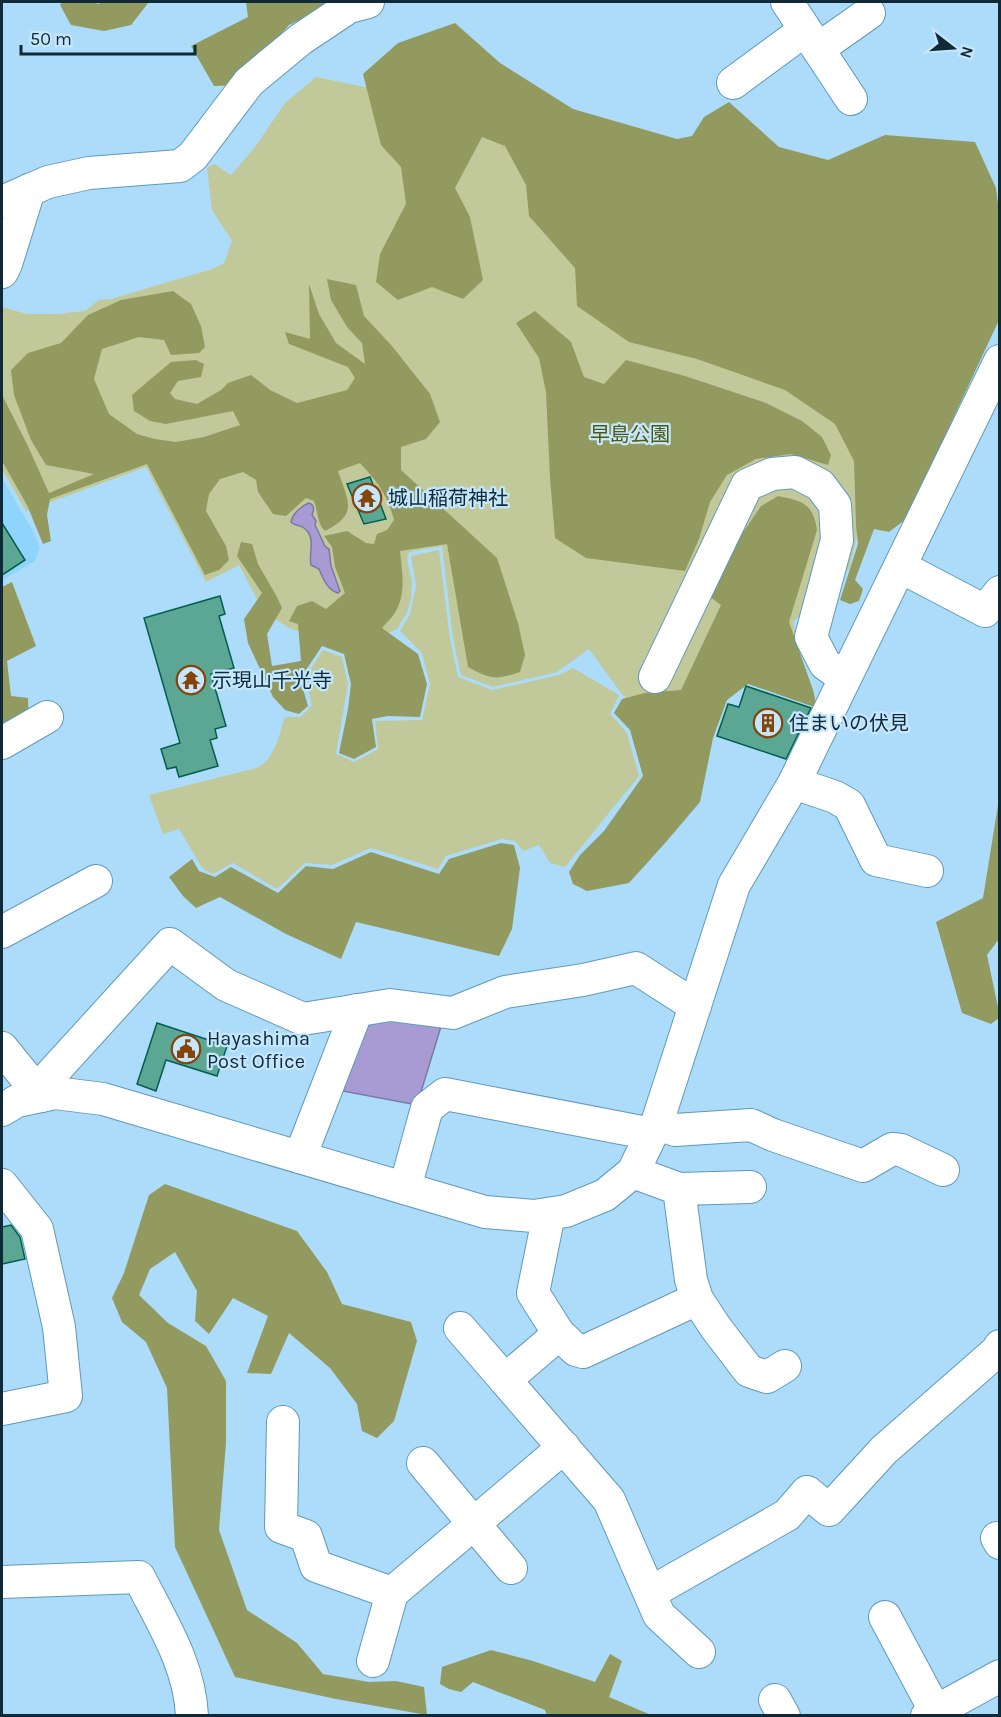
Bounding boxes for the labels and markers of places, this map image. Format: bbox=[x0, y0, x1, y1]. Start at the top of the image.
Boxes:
temple icon: 城山稲荷神社 bbox=[351, 482, 383, 514]
place label: 城山稲荷神社 bbox=[388, 487, 508, 510]
temple icon: 示現山千光寺 bbox=[175, 664, 207, 696]
place label: 示現山千光寺 bbox=[212, 669, 332, 692]
building icon: 住まいの伏見 bbox=[752, 707, 784, 739]
place label: 住まいの伏見 bbox=[789, 712, 909, 735]
place label: Hayashima Post Office bbox=[207, 1027, 310, 1073]
public building icon: Hayashima Post Office bbox=[170, 1033, 202, 1065]

